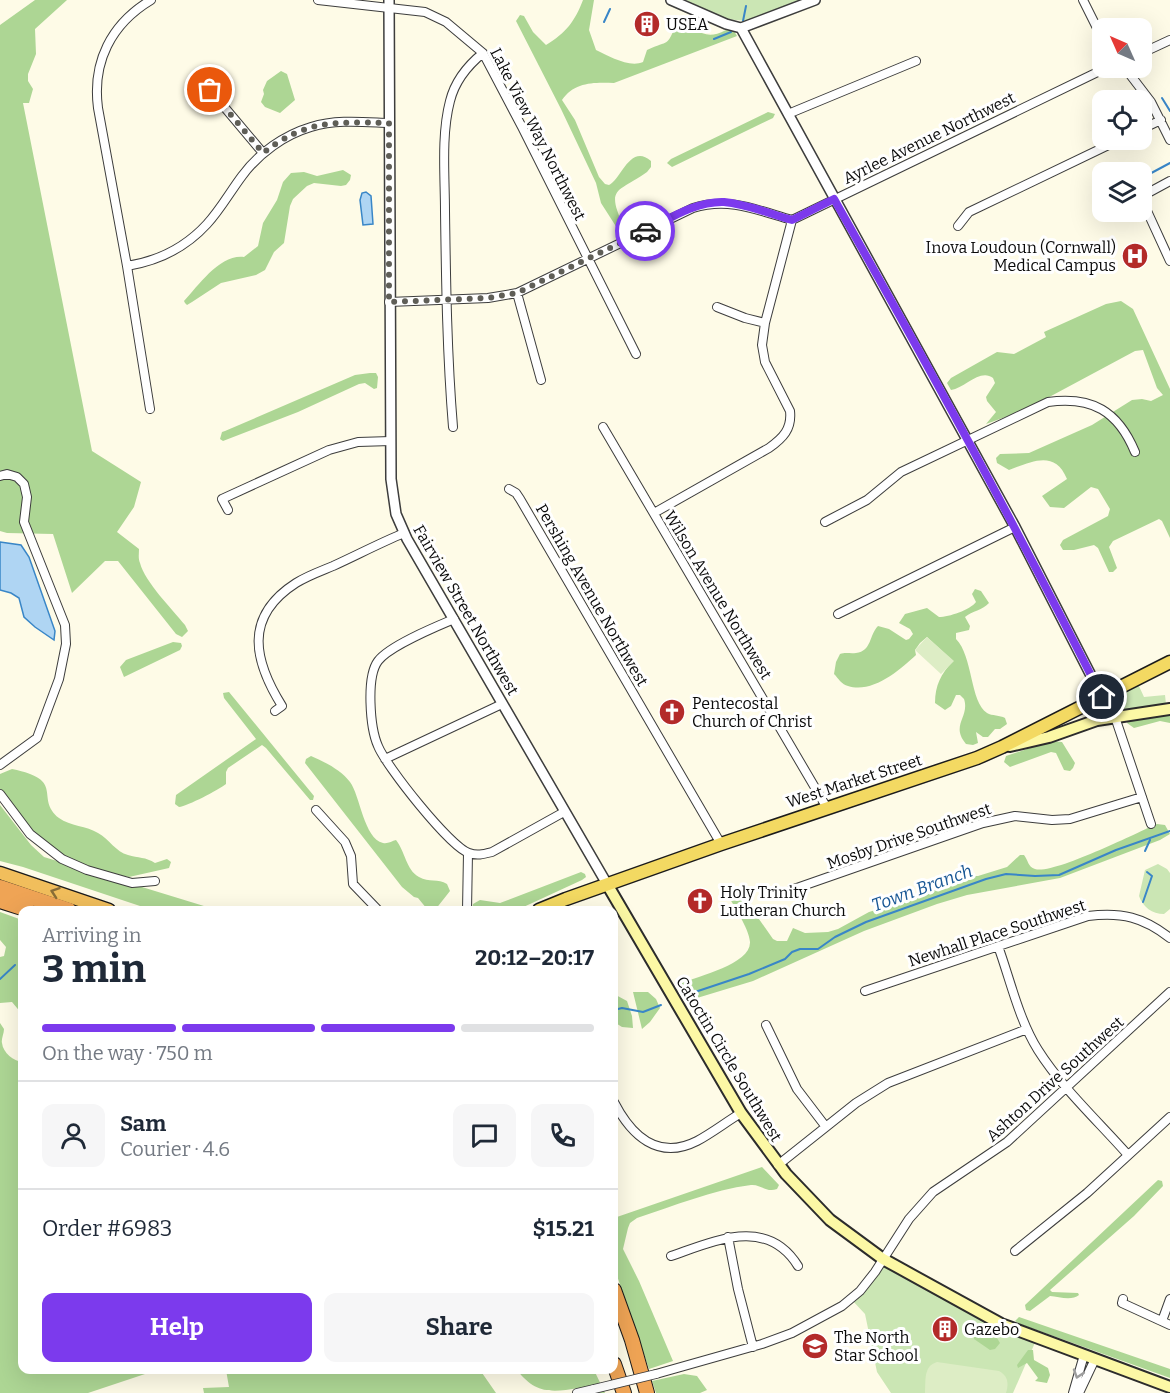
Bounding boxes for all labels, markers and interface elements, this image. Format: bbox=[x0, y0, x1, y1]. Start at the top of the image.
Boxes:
building icon: USEA bbox=[632, 9, 662, 39]
place label: USEA bbox=[666, 15, 709, 34]
north arrow bbox=[1092, 18, 1152, 78]
map controls bbox=[1092, 18, 1152, 222]
street label: Lake View Way Northwest bbox=[486, 45, 590, 224]
pin bbox=[184, 64, 235, 115]
icon: bag bbox=[193, 73, 226, 106]
street label: Ayrlee Avenue Northwest bbox=[840, 88, 1018, 188]
button: locate bbox=[1092, 90, 1152, 150]
button: layers bbox=[1092, 162, 1152, 222]
courier bbox=[615, 201, 675, 261]
icon: car bbox=[629, 215, 662, 248]
place label: Inova Loudoun (Cornwall) Medical Campus bbox=[926, 238, 1116, 275]
hospital icon: Inova Loudoun (Cornwall) Medical Campus bbox=[1120, 241, 1150, 271]
street label: Pershing Avenue Northwest bbox=[532, 500, 652, 690]
street label: Wilson Avenue Northwest bbox=[660, 507, 776, 683]
street label: Fairview Street Northwest bbox=[409, 521, 523, 699]
pin bbox=[1076, 671, 1127, 722]
icon: home bbox=[1085, 680, 1118, 713]
place label: Pentecostal Church of Christ bbox=[692, 694, 813, 731]
church icon: Pentecostal Church of Christ bbox=[657, 697, 687, 727]
street label: West Market Street bbox=[784, 750, 924, 812]
street label: Mosby Drive Southwest bbox=[824, 799, 994, 873]
water label: Town Branch bbox=[869, 860, 975, 916]
place label: Holy Trinity Lutheran Church bbox=[720, 883, 846, 920]
one-way arrow bbox=[50, 886, 60, 899]
church icon: Holy Trinity Lutheran Church bbox=[685, 886, 715, 916]
street label: Newhall Place Southwest bbox=[906, 895, 1088, 971]
text: Arriving in bbox=[42, 923, 141, 947]
text: 20:12–20:17 bbox=[475, 944, 594, 971]
text: 3 min bbox=[42, 946, 146, 992]
street label: Catoctin Circle Southwest bbox=[672, 973, 786, 1145]
street label: Ashton Drive Southwest bbox=[983, 1012, 1128, 1146]
text: On the way · 750 m bbox=[42, 1041, 213, 1065]
button: person bbox=[42, 1104, 105, 1167]
button: chat bbox=[453, 1104, 516, 1167]
button: phone bbox=[531, 1104, 594, 1167]
text: Sam bbox=[120, 1110, 166, 1137]
text: Courier · 4.6 bbox=[120, 1137, 230, 1161]
text: Order #6983 bbox=[42, 1215, 172, 1242]
text: $15.21 bbox=[532, 1215, 594, 1242]
button: Help bbox=[42, 1293, 312, 1362]
button: Share bbox=[324, 1293, 594, 1362]
building icon: Gazebo bbox=[930, 1314, 960, 1344]
place label: Gazebo bbox=[964, 1320, 1019, 1339]
place label: The North Star School bbox=[834, 1328, 919, 1365]
school or university icon: The North Star School bbox=[800, 1331, 830, 1361]
one-way arrow bbox=[1073, 1368, 1085, 1379]

